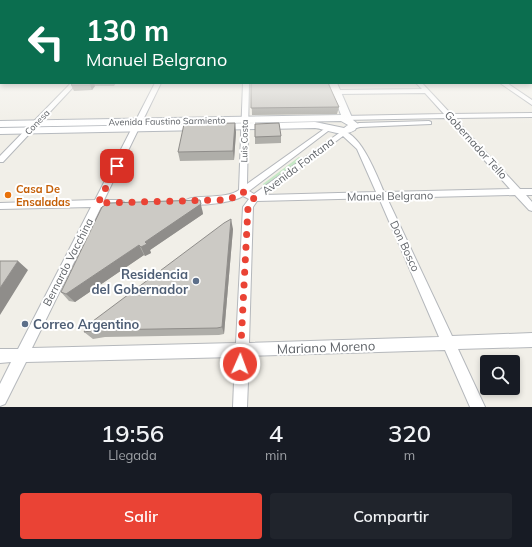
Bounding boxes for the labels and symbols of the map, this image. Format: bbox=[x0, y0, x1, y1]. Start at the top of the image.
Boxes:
street label: Conesa bbox=[22, 107, 52, 137]
street label: Gobernador Tello bbox=[442, 108, 510, 182]
street label: Avenida Faustino Sarmiento bbox=[108, 114, 226, 128]
street label: Luis Costa bbox=[238, 119, 250, 163]
street label: Avenida Fontana bbox=[259, 134, 337, 198]
pin bbox=[100, 149, 134, 183]
place label: Casa De Ensaladas bbox=[16, 182, 71, 209]
street label: Manuel Belgrano bbox=[347, 188, 433, 204]
marker: Casa De Ensaladas bbox=[3, 190, 13, 200]
street label: Bernardo Vacchina bbox=[40, 216, 96, 308]
street label: Don Bosco bbox=[387, 218, 423, 274]
place label: Residencia del Gobernador bbox=[91, 266, 189, 297]
marker: Residencia del Gobernador bbox=[191, 276, 201, 286]
place label: Correo Argentino bbox=[33, 316, 140, 332]
marker: Correo Argentino bbox=[20, 319, 30, 329]
street label: Mariano Moreno bbox=[277, 337, 375, 357]
position arrow bbox=[219, 343, 261, 385]

